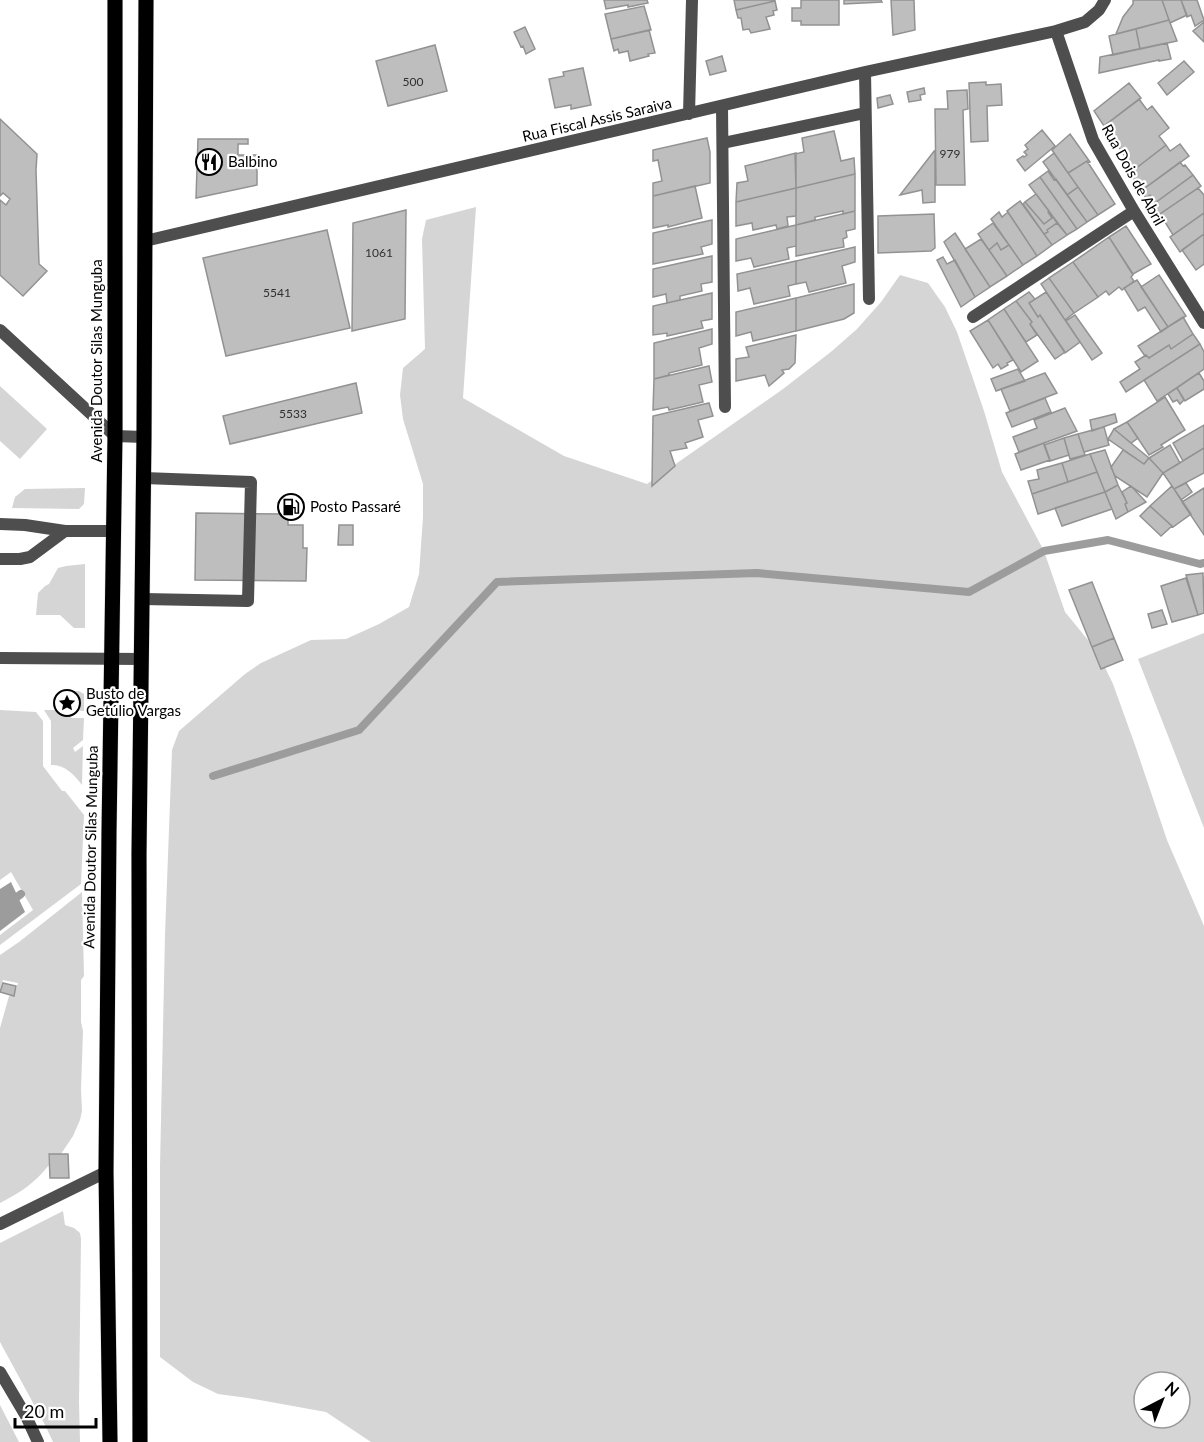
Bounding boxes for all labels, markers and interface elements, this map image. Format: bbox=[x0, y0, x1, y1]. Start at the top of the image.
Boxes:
house number: 500 bbox=[403, 74, 423, 89]
street label: Rua Fiscal Assis Saraiva bbox=[520, 93, 673, 145]
street label: Rua Dois de Abril bbox=[1099, 121, 1169, 228]
house number: 979 bbox=[940, 146, 960, 161]
restaurant icon: Balbino bbox=[194, 147, 224, 177]
place label: Balbino bbox=[228, 152, 277, 170]
house number: 1061 bbox=[365, 245, 393, 260]
street label: Avenida Doutor Silas Munguba bbox=[87, 259, 105, 463]
house number: 5541 bbox=[263, 285, 291, 300]
house number: 5533 bbox=[279, 406, 307, 421]
fuel station icon: Posto Passaré bbox=[276, 492, 306, 522]
place label: Posto Passaré bbox=[310, 497, 401, 515]
place label: Busto de Getúlio Vargas bbox=[86, 684, 181, 719]
place icon: Busto de Getúlio Vargas bbox=[52, 688, 82, 718]
street label: Avenida Doutor Silas Munguba bbox=[79, 745, 101, 949]
north arrow bbox=[1132, 1370, 1192, 1430]
text: N bbox=[1161, 1377, 1183, 1400]
scale bar bbox=[15, 1391, 96, 1429]
text: 20 m bbox=[24, 1400, 64, 1422]

